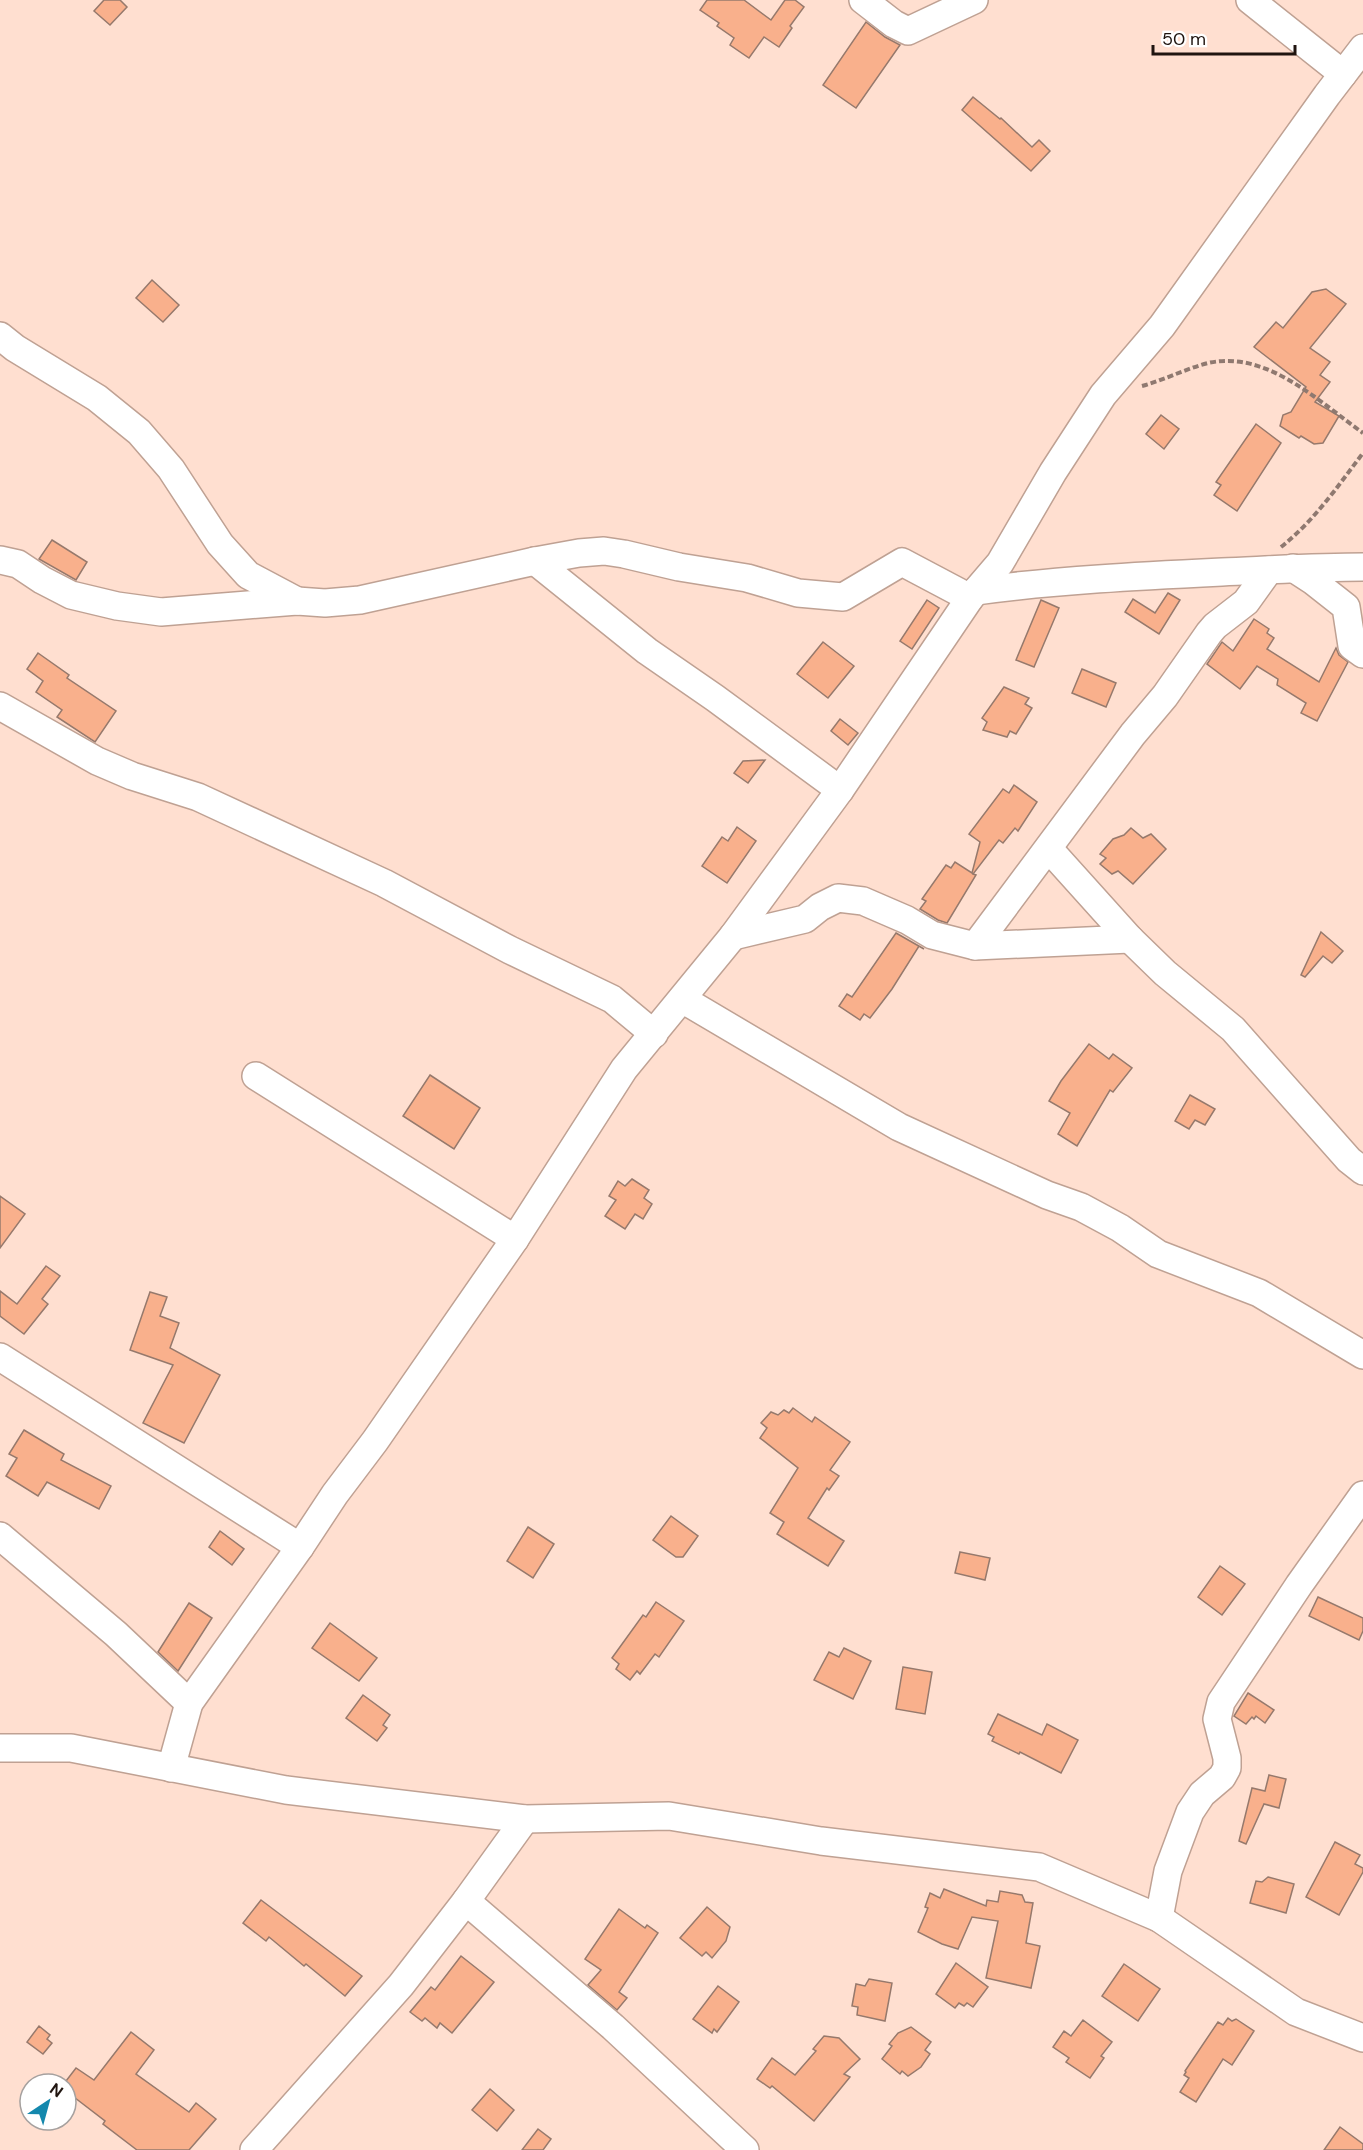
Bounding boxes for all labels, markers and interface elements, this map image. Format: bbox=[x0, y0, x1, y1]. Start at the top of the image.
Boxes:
scale bar bbox=[1153, 18, 1296, 56]
text: 50 m bbox=[1162, 27, 1206, 51]
north arrow bbox=[18, 2072, 78, 2132]
text: N bbox=[46, 2078, 67, 2102]

